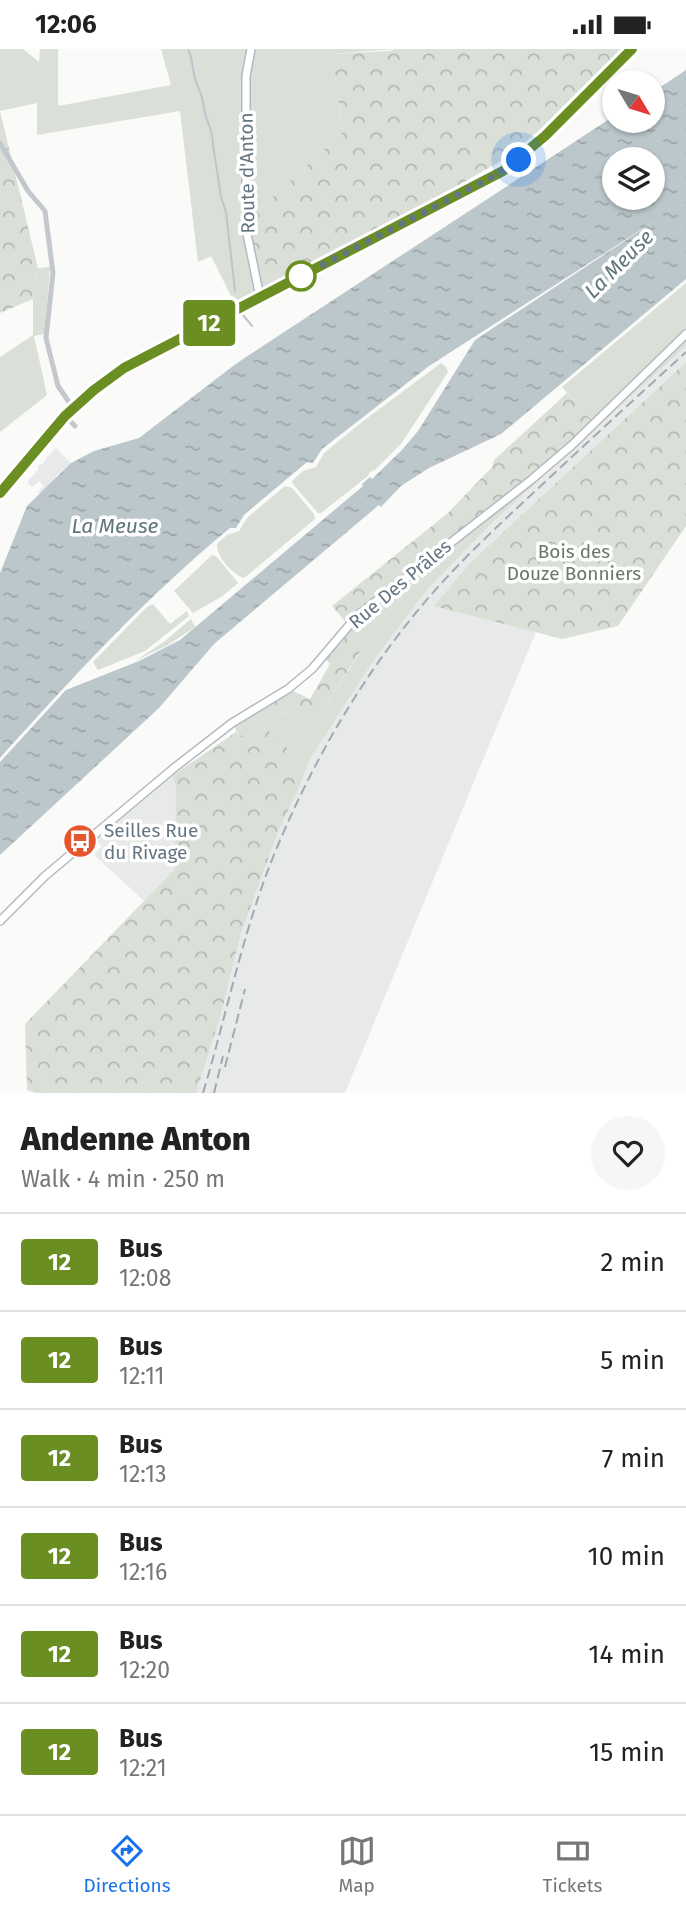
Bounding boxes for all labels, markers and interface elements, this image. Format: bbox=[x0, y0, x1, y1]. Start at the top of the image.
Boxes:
text: 12:06 bbox=[35, 9, 97, 40]
north arrow bbox=[602, 70, 665, 133]
map controls bbox=[602, 70, 665, 210]
street label: Route d'Anton bbox=[234, 112, 260, 234]
your location bbox=[501, 142, 536, 177]
button: layers bbox=[602, 147, 665, 210]
water label: La Meuse bbox=[579, 224, 659, 304]
unlabelled marker bbox=[286, 261, 316, 291]
line badge: 12 bbox=[178, 300, 241, 346]
text: 12 bbox=[197, 309, 221, 337]
water label: La Meuse bbox=[72, 513, 159, 539]
street label: Rue Des Prâles bbox=[344, 534, 456, 634]
park label: Bois des Douze Bonniers bbox=[507, 540, 641, 585]
place label: Seilles Rue du Rivage bbox=[104, 819, 198, 864]
bus stop icon: Seilles Rue du Rivage bbox=[61, 822, 99, 860]
button: heart bbox=[591, 1116, 665, 1190]
text: Andenne Anton bbox=[21, 1119, 251, 1159]
text: Walk · 4 min · 250 m bbox=[21, 1165, 225, 1193]
text: Bus bbox=[119, 1233, 162, 1264]
text: 2 min bbox=[600, 1247, 665, 1278]
text: 12 bbox=[48, 1248, 71, 1276]
text: 12:08 bbox=[119, 1264, 171, 1292]
text: Bus bbox=[119, 1331, 162, 1362]
text: 5 min bbox=[600, 1345, 665, 1376]
text: 12 bbox=[48, 1346, 71, 1374]
text: 12:11 bbox=[119, 1362, 165, 1390]
text: Bus bbox=[119, 1429, 162, 1460]
text: 7 min bbox=[602, 1443, 665, 1474]
text: 12 bbox=[48, 1444, 71, 1472]
text: 12:13 bbox=[119, 1460, 166, 1488]
text: Bus bbox=[119, 1527, 162, 1558]
text: 10 min bbox=[587, 1541, 665, 1572]
text: 12 bbox=[48, 1542, 71, 1570]
text: 12:16 bbox=[119, 1558, 167, 1586]
text: Bus bbox=[119, 1625, 162, 1656]
text: 14 min bbox=[588, 1639, 665, 1670]
text: 12 bbox=[48, 1640, 71, 1668]
text: 12:20 bbox=[119, 1656, 170, 1684]
text: Bus bbox=[119, 1723, 162, 1754]
text: 15 min bbox=[589, 1737, 665, 1768]
text: 12 bbox=[48, 1738, 71, 1766]
text: 12:21 bbox=[119, 1754, 167, 1782]
tab: Directions bbox=[83, 1832, 171, 1897]
tab: Map bbox=[338, 1832, 376, 1897]
tab: Tickets bbox=[543, 1832, 603, 1897]

